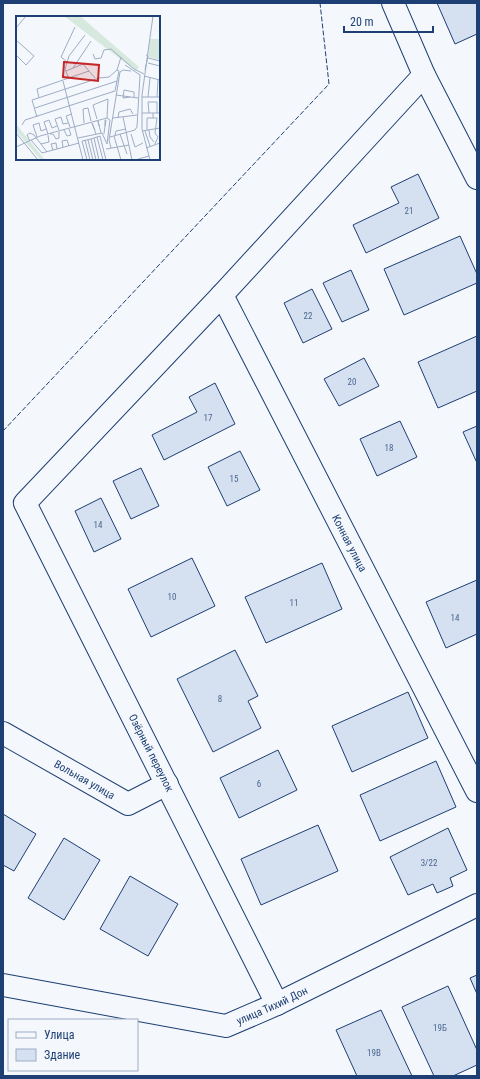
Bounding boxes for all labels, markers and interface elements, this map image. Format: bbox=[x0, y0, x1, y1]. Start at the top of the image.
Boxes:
scale bar bbox=[344, 8, 433, 34]
text: 20 m bbox=[350, 15, 374, 29]
inset map bbox=[16, 16, 160, 160]
house number: 21 bbox=[405, 206, 413, 216]
house number: 22 bbox=[304, 311, 313, 321]
house number: 20 bbox=[348, 377, 356, 387]
house number: 17 bbox=[204, 413, 213, 423]
house number: 18 bbox=[385, 443, 393, 453]
house number: 15 bbox=[230, 474, 239, 484]
street label: Конная улица bbox=[329, 512, 370, 574]
house number: 14 bbox=[94, 520, 103, 530]
house number: 10 bbox=[168, 592, 176, 602]
house number: 11 bbox=[290, 598, 298, 608]
house number: 14 bbox=[451, 613, 460, 623]
house number: 8 bbox=[218, 694, 222, 704]
street label: Озёрный переулок bbox=[126, 712, 176, 795]
street label: Вольная улица bbox=[52, 757, 117, 802]
house number: 6 bbox=[257, 779, 261, 789]
house number: 3/22 bbox=[421, 858, 438, 868]
street label: улица Тихий Дон bbox=[234, 983, 310, 1027]
legend bbox=[8, 1019, 138, 1071]
house number: 19Б bbox=[433, 1023, 447, 1033]
text: Улица bbox=[44, 1028, 75, 1042]
text: Здание bbox=[44, 1048, 81, 1062]
house number: 19В bbox=[367, 1048, 381, 1058]

